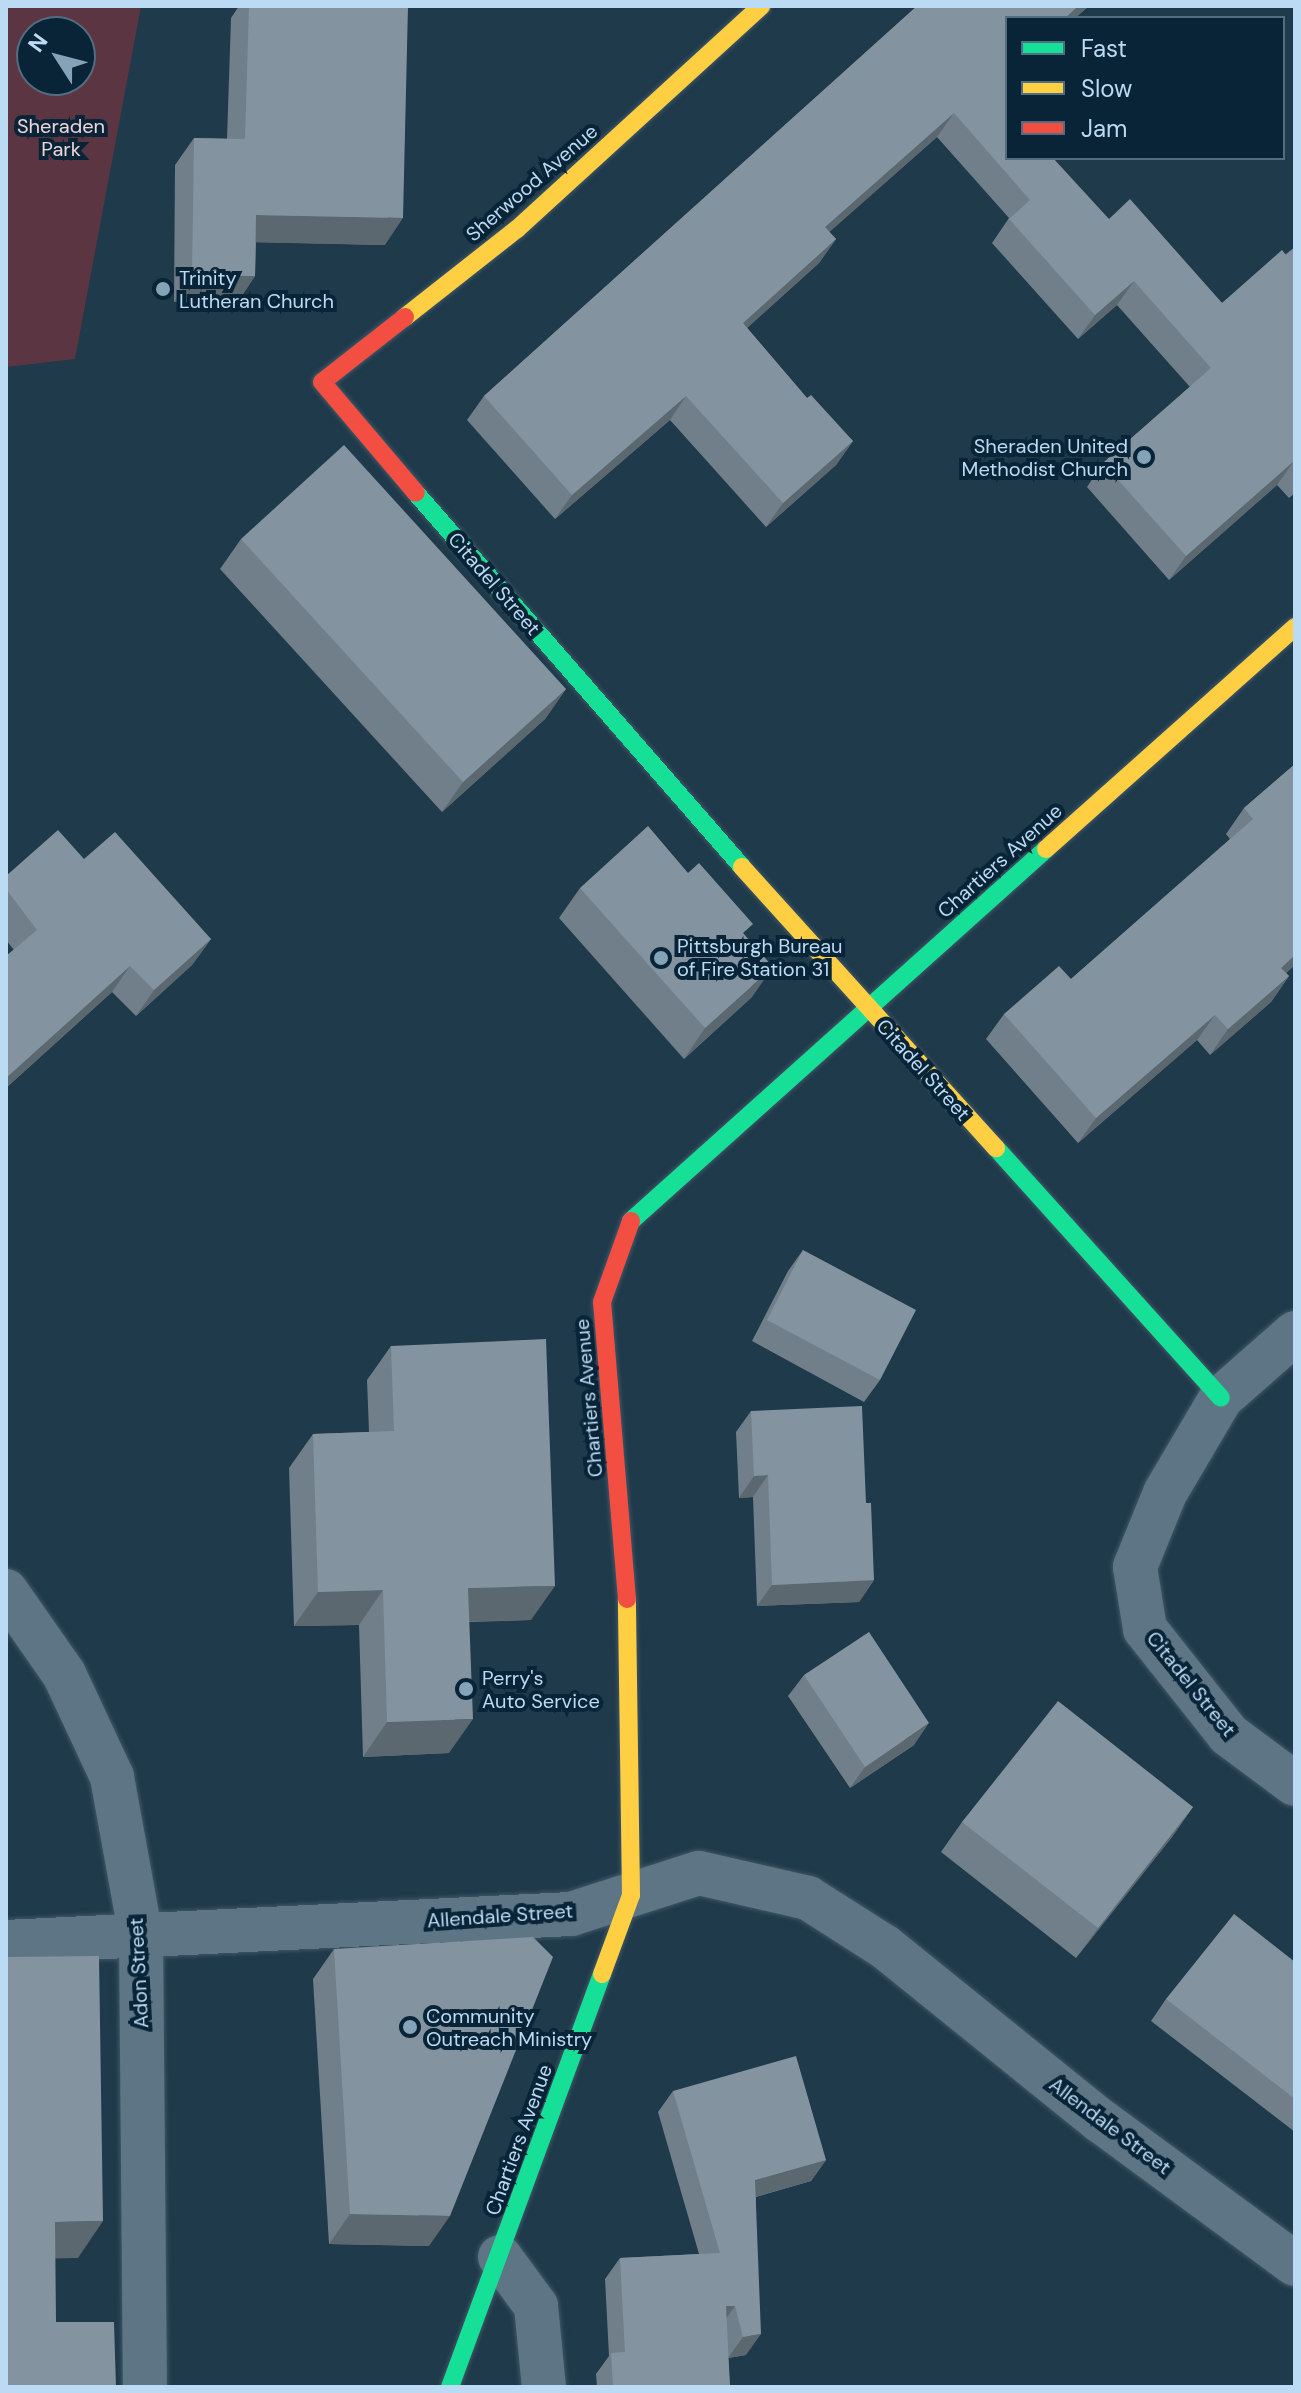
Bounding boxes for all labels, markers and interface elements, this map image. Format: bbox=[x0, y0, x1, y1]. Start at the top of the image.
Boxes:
north arrow bbox=[16, 16, 96, 96]
legend bbox=[1005, 16, 1285, 160]
text: N bbox=[21, 28, 54, 58]
text: Fast bbox=[1081, 33, 1127, 64]
text: Slow bbox=[1081, 73, 1132, 104]
text: Jam bbox=[1081, 113, 1127, 144]
park label: Sheraden Park bbox=[17, 114, 105, 161]
street label: Sherwood Avenue bbox=[461, 119, 603, 247]
place label: Trinity Lutheran Church bbox=[179, 266, 334, 313]
marker: Trinity Lutheran Church bbox=[154, 280, 172, 298]
place label: Sheraden United Methodist Church bbox=[962, 434, 1128, 481]
marker: Sheraden United Methodist Church bbox=[1135, 448, 1153, 466]
street label: Citadel Street bbox=[443, 528, 545, 640]
street label: Chartiers Avenue bbox=[933, 799, 1067, 923]
place label: Pittsburgh Bureau of Fire Station 31 bbox=[677, 934, 842, 981]
marker: Pittsburgh Bureau of Fire Station 31 bbox=[652, 949, 670, 967]
street label: Citadel Street bbox=[871, 1014, 975, 1126]
street label: Chartiers Avenue bbox=[570, 1318, 608, 1478]
street label: Citadel Street bbox=[1141, 1627, 1241, 1741]
place label: Perry's Auto Service bbox=[482, 1666, 600, 1713]
marker: Perry's Auto Service bbox=[457, 1680, 475, 1698]
street label: Allendale Street bbox=[426, 1899, 574, 1933]
street label: Adon Street bbox=[124, 1917, 154, 2029]
place label: Community Outreach Ministry bbox=[426, 2004, 592, 2051]
marker: Community Outreach Ministry bbox=[401, 2018, 419, 2036]
street label: Chartiers Avenue bbox=[481, 2061, 557, 2219]
street label: Allendale Street bbox=[1044, 2072, 1176, 2180]

